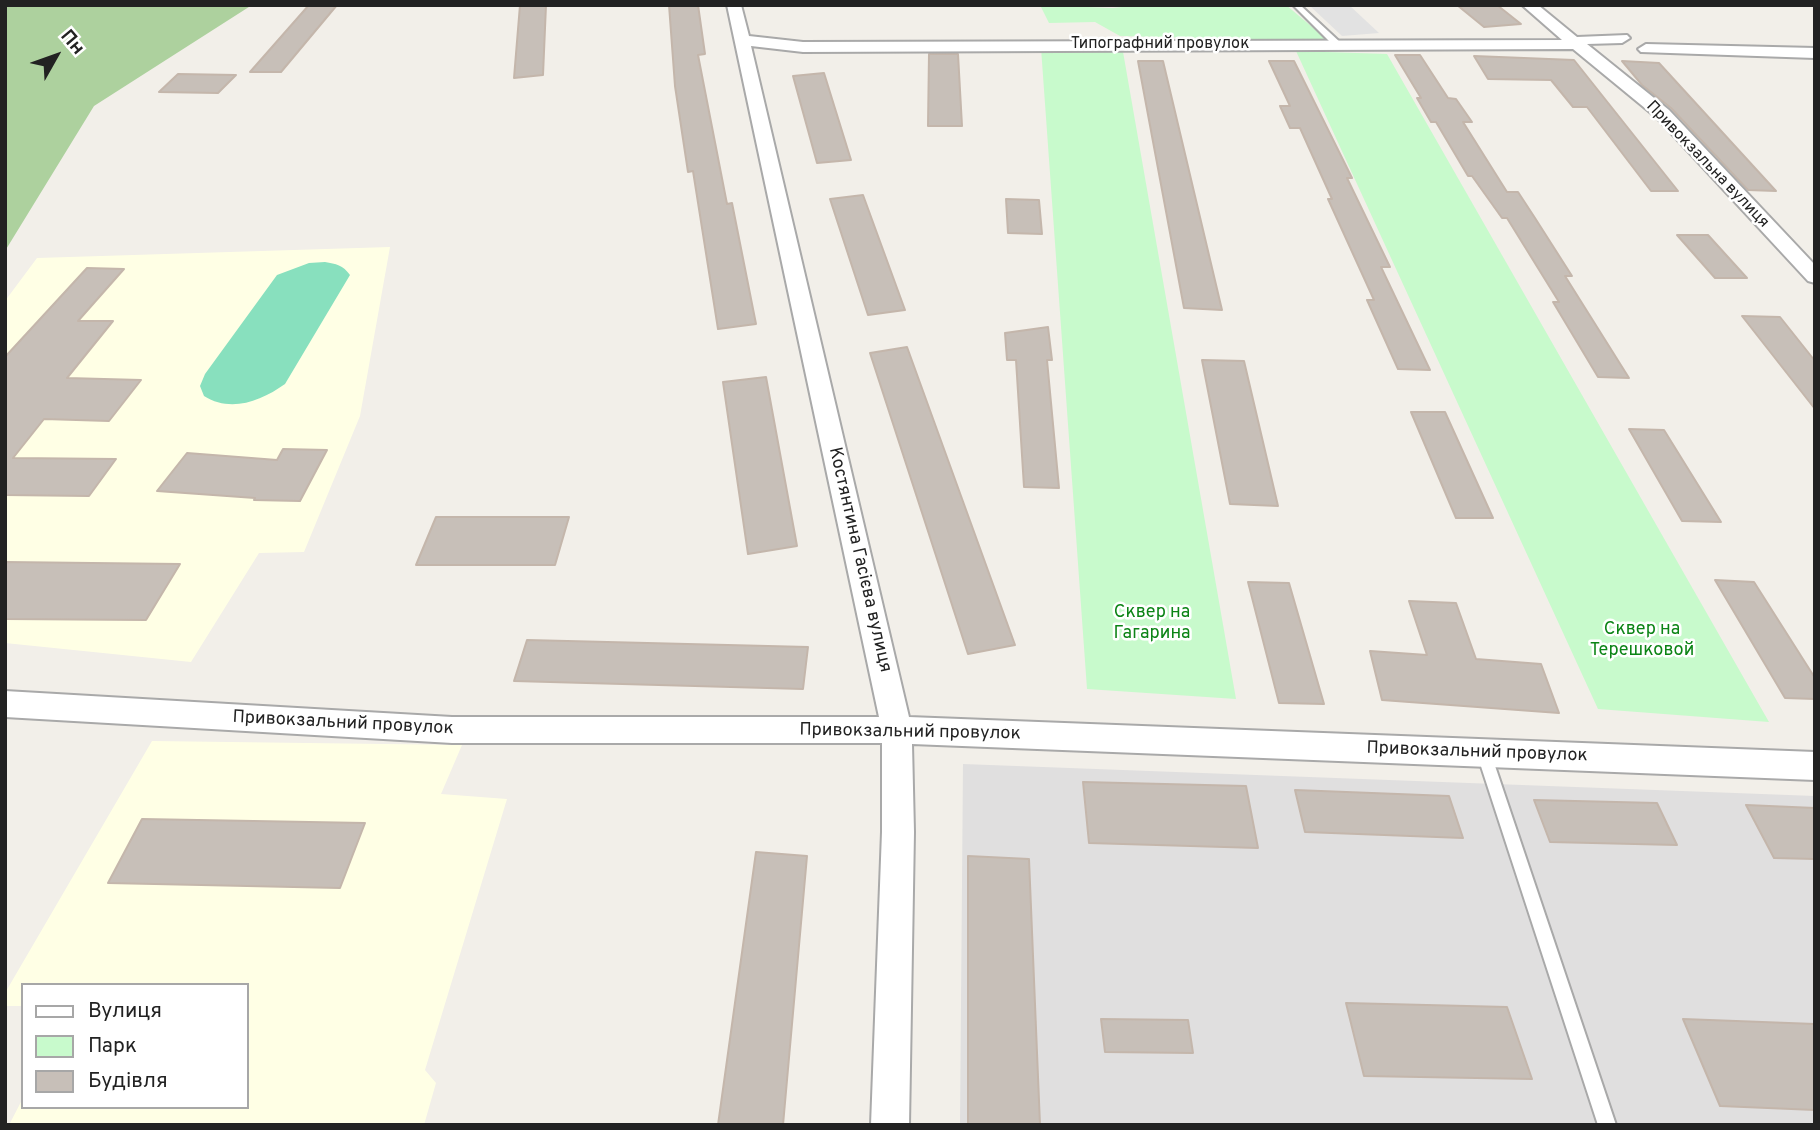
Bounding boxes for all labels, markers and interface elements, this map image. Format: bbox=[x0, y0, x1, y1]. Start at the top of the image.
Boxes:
north arrow bbox=[21, 21, 91, 91]
text: Пн bbox=[55, 25, 90, 60]
street label: Типографний провулок bbox=[1071, 35, 1249, 55]
street label: Привокзальна вулиця bbox=[1641, 98, 1773, 232]
street label: Костянтина Гасієва вулиця bbox=[823, 445, 895, 675]
park label: Сквер на Гагарина bbox=[1113, 602, 1191, 644]
park label: Сквер на Терешковой bbox=[1590, 619, 1694, 662]
street label: Привокзальний провулок bbox=[232, 707, 454, 741]
street label: Привокзальний провулок bbox=[799, 720, 1021, 746]
street label: Привокзальний провулок bbox=[1366, 738, 1588, 768]
legend bbox=[21, 983, 248, 1109]
text: Вулиця bbox=[88, 998, 162, 1025]
text: Парк bbox=[88, 1033, 137, 1060]
text: Будівля bbox=[88, 1068, 168, 1095]

